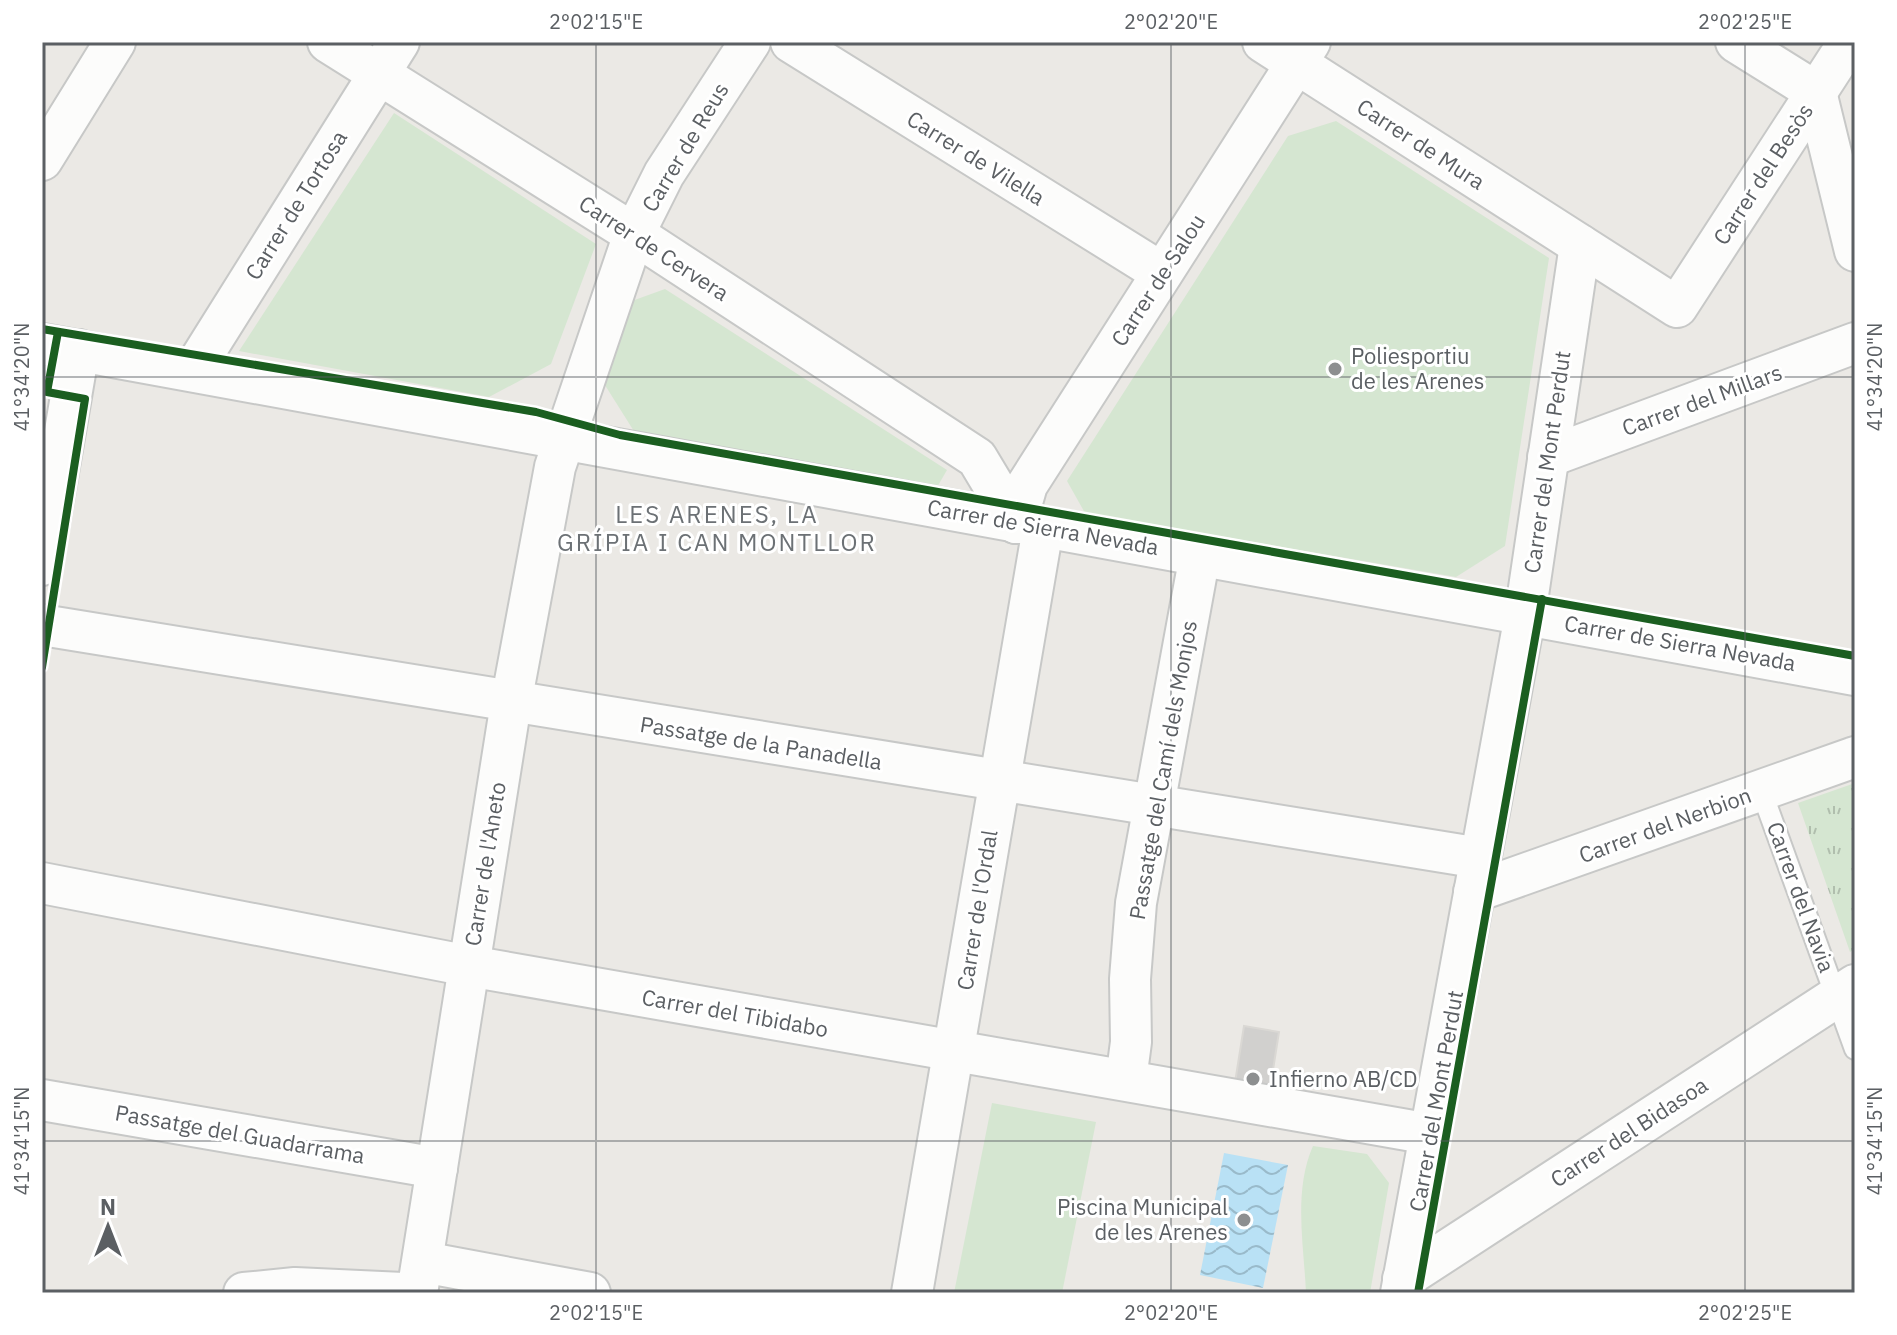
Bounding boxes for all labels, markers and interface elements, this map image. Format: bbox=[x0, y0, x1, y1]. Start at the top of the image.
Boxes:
text: 2°02'15"E bbox=[549, 8, 643, 35]
text: 2°02'20"E bbox=[1124, 8, 1218, 35]
text: 2°02'25"E bbox=[1698, 8, 1792, 35]
street label: Carrer de Reus bbox=[635, 77, 735, 217]
street label: Carrer de Mura bbox=[1352, 91, 1491, 196]
street label: Carrer del Besòs bbox=[1706, 97, 1819, 250]
street label: Carrer de Vilella bbox=[902, 104, 1051, 212]
street label: Carrer de Tortosa bbox=[238, 124, 353, 285]
street label: Carrer de Cervera bbox=[574, 188, 735, 307]
street label: Carrer de Salou bbox=[1104, 208, 1211, 351]
text: 41°34'20"N bbox=[8, 323, 35, 431]
text: 41°34'20"N bbox=[1861, 323, 1888, 431]
place label: Poliesportiu de les Arenes bbox=[1351, 341, 1484, 395]
street label: Carrer del Mont Perdut bbox=[1517, 349, 1576, 575]
street label: Carrer del Millars bbox=[1618, 357, 1786, 442]
marker: Poliesportiu de les Arenes bbox=[1326, 360, 1344, 378]
street label: Carrer de Sierra Nevada bbox=[925, 492, 1161, 561]
district label: LES ARENES, LA GRÍPIA I CAN MONTLLOR bbox=[557, 498, 877, 558]
street label: Carrer de Sierra Nevada bbox=[1562, 608, 1798, 677]
street label: Passatge del Camí dels Monjos bbox=[1122, 618, 1203, 922]
street label: Passatge de la Panadella bbox=[638, 709, 884, 776]
street label: Carrer de l'Aneto bbox=[457, 780, 512, 948]
street label: Carrer del Nerbion bbox=[1575, 780, 1755, 869]
street label: Carrer del Navia bbox=[1761, 818, 1842, 976]
street label: Carrer de l'Ordal bbox=[950, 828, 1003, 992]
street label: Carrer del Tibidabo bbox=[640, 982, 831, 1043]
street label: Carrer del Mont Perdut bbox=[1402, 988, 1469, 1214]
place label: Infierno AB/CD bbox=[1269, 1064, 1418, 1093]
marker: Infierno AB/CD bbox=[1244, 1070, 1262, 1088]
street label: Carrer del Bidasoa bbox=[1545, 1070, 1713, 1193]
text: 41°34'15"N bbox=[8, 1087, 35, 1195]
text: 41°34'15"N bbox=[1861, 1087, 1888, 1195]
street label: Passatge del Guadarrama bbox=[113, 1097, 367, 1170]
north arrow bbox=[68, 1187, 148, 1267]
text: N bbox=[100, 1192, 116, 1221]
place label: Piscina Municipal de les Arenes bbox=[1057, 1192, 1228, 1246]
marker: Piscina Municipal de les Arenes bbox=[1235, 1211, 1253, 1229]
text: 2°02'15"E bbox=[549, 1299, 643, 1326]
text: 2°02'20"E bbox=[1124, 1299, 1218, 1326]
text: 2°02'25"E bbox=[1698, 1299, 1792, 1326]

